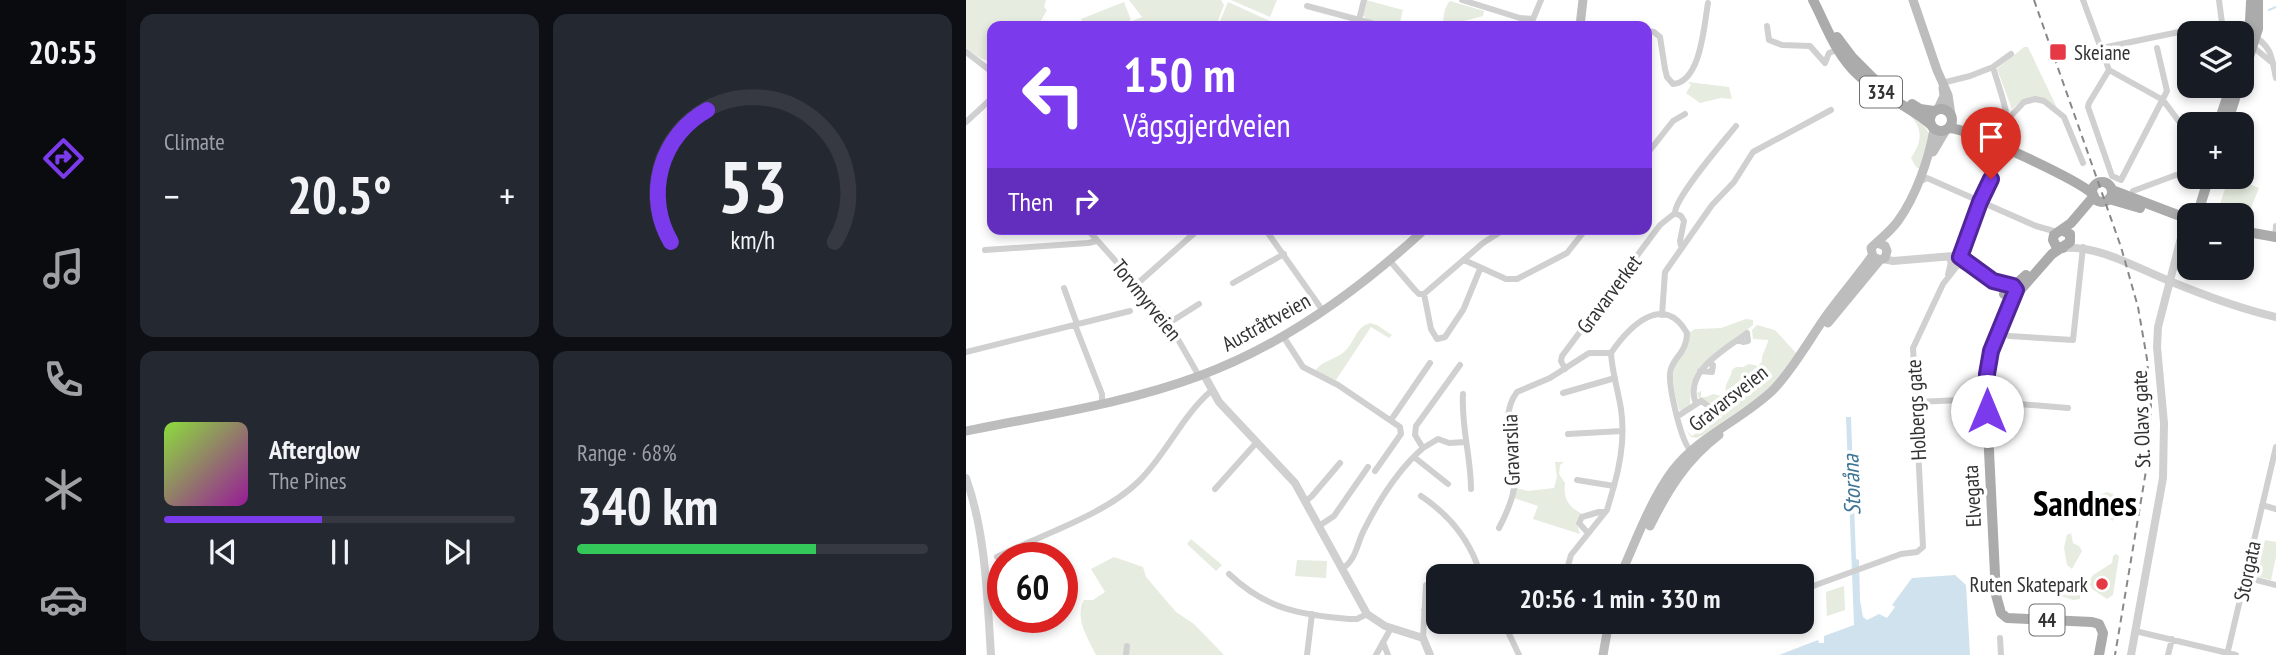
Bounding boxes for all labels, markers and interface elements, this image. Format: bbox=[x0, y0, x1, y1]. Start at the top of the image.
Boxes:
map controls bbox=[2177, 21, 2254, 280]
button: layers bbox=[2177, 21, 2254, 98]
text: 20:55 bbox=[28, 31, 98, 73]
place label: Skeiane bbox=[2074, 39, 2130, 66]
text: 150 m bbox=[1123, 42, 1236, 106]
marker: Skeiane bbox=[2048, 42, 2068, 62]
icon: left bbox=[1008, 49, 1099, 140]
road number: 334 bbox=[1860, 76, 1902, 108]
text: Vågsgjerdveien bbox=[1123, 104, 1291, 146]
pin bbox=[1961, 107, 2021, 179]
button: + bbox=[2177, 112, 2254, 189]
icon: arrive bbox=[1972, 118, 2010, 156]
text: Climate bbox=[164, 127, 225, 156]
icon: directions bbox=[39, 134, 88, 183]
text: 53 bbox=[718, 138, 787, 232]
text: 20.5° bbox=[287, 161, 392, 228]
text: − bbox=[164, 171, 180, 220]
text: + bbox=[499, 171, 515, 220]
icon: right bbox=[1067, 182, 1105, 220]
text: Then bbox=[1008, 185, 1053, 218]
button: − bbox=[2177, 203, 2254, 280]
text: km/h bbox=[730, 223, 775, 255]
icon: music bbox=[39, 244, 88, 293]
street label: Gravarverket bbox=[1571, 249, 1648, 339]
street label: Torvmyrveien bbox=[1106, 254, 1188, 346]
street label: Austråttveien bbox=[1217, 287, 1315, 357]
icon: phone bbox=[39, 355, 88, 404]
street label: Gravarsveien bbox=[1683, 359, 1773, 437]
street label: Holbergs gate bbox=[1900, 359, 1932, 461]
street label: St. Olavs gate bbox=[2126, 370, 2156, 468]
position arrow bbox=[1950, 374, 2024, 448]
street label: Gravarslia bbox=[1496, 414, 1526, 486]
text: Afterglow bbox=[269, 433, 360, 466]
text: Range · 68% bbox=[577, 438, 677, 467]
water label: Storåna bbox=[1835, 452, 1867, 516]
street label: Elvegata bbox=[1957, 464, 1987, 528]
icon: climate bbox=[39, 465, 88, 514]
text: The Pines bbox=[269, 466, 347, 495]
text: 340 km bbox=[577, 472, 718, 539]
district label: Sandnes bbox=[2033, 480, 2137, 526]
icon: previous bbox=[204, 533, 242, 571]
icon: pause bbox=[321, 533, 359, 571]
icon: next bbox=[438, 533, 476, 571]
street label: Storgata bbox=[2227, 538, 2267, 604]
speed limit sign: 60 bbox=[987, 542, 1078, 633]
place label: Ruten Skatepark bbox=[1970, 571, 2088, 598]
icon: car bbox=[39, 575, 88, 624]
marker: Ruten Skatepark bbox=[2094, 576, 2110, 592]
text: 20:56 · 1 min · 330 m bbox=[1520, 582, 1720, 615]
road number: 44 bbox=[2030, 604, 2064, 636]

